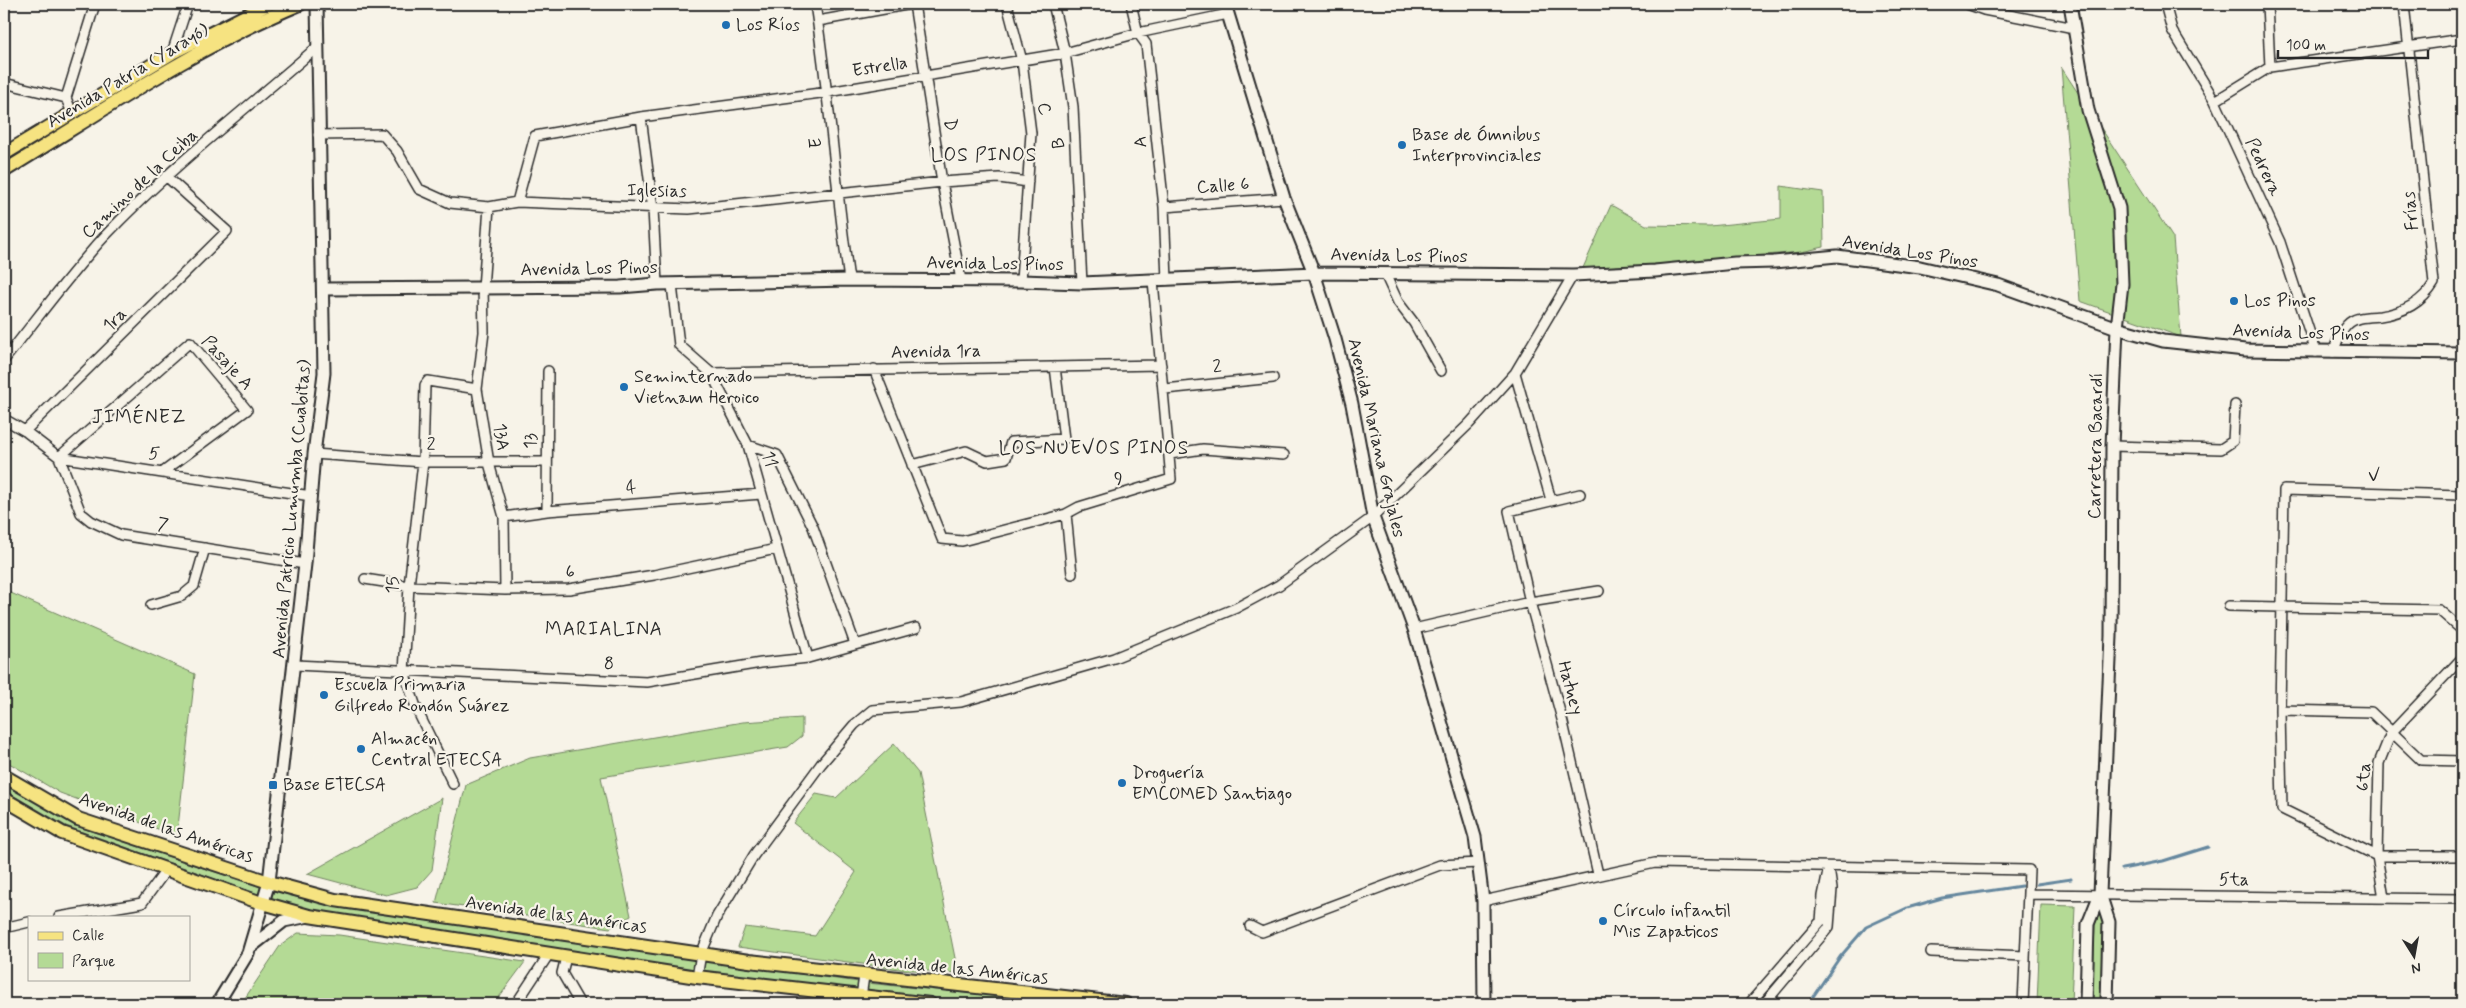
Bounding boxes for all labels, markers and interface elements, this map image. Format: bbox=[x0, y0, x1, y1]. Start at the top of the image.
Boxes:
place label: Los Ríos bbox=[736, 13, 800, 37]
street label: Avenida Patria (Yarayó) bbox=[43, 18, 214, 134]
marker: Los Ríos bbox=[720, 19, 732, 31]
scale bar bbox=[2278, 28, 2428, 60]
text: 100 m bbox=[2286, 36, 2326, 56]
street label: Estrella bbox=[851, 51, 909, 83]
street label: C bbox=[1031, 101, 1057, 117]
street label: D bbox=[937, 117, 963, 133]
place label: Base de Ómnibus Interprovinciales bbox=[1412, 123, 1541, 168]
street label: Camino de la Ceiba bbox=[77, 124, 203, 244]
street label: Pedrera bbox=[2239, 134, 2287, 200]
street label: A bbox=[1128, 135, 1154, 149]
street label: E bbox=[804, 137, 828, 149]
street label: B bbox=[1047, 137, 1071, 149]
marker: Base de Ómnibus Interprovinciales bbox=[1396, 139, 1408, 151]
district label: LOS PINOS bbox=[931, 143, 1037, 168]
street label: Calle 6 bbox=[1196, 172, 1250, 200]
street label: Iglesias bbox=[627, 178, 687, 204]
street label: Frías bbox=[2397, 190, 2425, 232]
street label: Avenida Los Pinos bbox=[1840, 229, 1980, 275]
street label: Avenida Los Pinos bbox=[1330, 243, 1468, 269]
street label: Avenida Los Pinos bbox=[926, 251, 1064, 277]
street label: Avenida Los Pinos bbox=[520, 256, 658, 282]
place label: Los Pinos bbox=[2244, 289, 2316, 313]
marker: Los Pinos bbox=[2228, 295, 2240, 307]
street label: 1ra bbox=[98, 303, 132, 337]
street label: Avenida Los Pinos bbox=[2232, 319, 2370, 347]
street label: Pasaje A bbox=[196, 330, 258, 396]
street label: Avenida Mariana Grajales bbox=[1341, 336, 1411, 540]
street label: Avenida 1ra bbox=[891, 339, 981, 365]
street label: 2 bbox=[1211, 355, 1223, 379]
street label: Avenida Patricio Lumumba (Cuabitas) bbox=[267, 358, 317, 659]
place label: Seminternado Vietnam Heroico bbox=[634, 365, 759, 410]
street label: Carretera Bacardí bbox=[2083, 373, 2109, 519]
marker: Seminternado Vietnam Heroico bbox=[618, 381, 630, 393]
district label: JIMÉNEZ bbox=[92, 404, 186, 430]
street label: 13A bbox=[487, 422, 515, 452]
street label: 2 bbox=[426, 433, 436, 457]
street label: 13 bbox=[519, 433, 543, 449]
district label: LOS NUEVOS PINOS bbox=[999, 436, 1189, 461]
street label: 5 bbox=[147, 441, 161, 467]
street label: 11 bbox=[755, 448, 783, 470]
street label: V bbox=[2368, 464, 2380, 488]
street label: 9 bbox=[1111, 466, 1127, 492]
street label: 4 bbox=[625, 476, 637, 500]
street label: 7 bbox=[156, 512, 170, 538]
street label: 6 bbox=[564, 560, 576, 584]
street label: 15 bbox=[380, 575, 406, 595]
district label: MARIALINA bbox=[545, 617, 663, 642]
street label: 8 bbox=[604, 652, 614, 676]
street label: Hatuey bbox=[1551, 658, 1589, 718]
place label: Escuela Primaria Gilfredo Rondón Suárez bbox=[334, 673, 510, 718]
marker: Escuela Primaria Gilfredo Rondón Suárez bbox=[318, 689, 330, 701]
place label: Almacén Central ETECSA bbox=[371, 727, 502, 772]
marker: Almacén Central ETECSA bbox=[355, 743, 367, 755]
place label: Droguería EMCOMED Santiago bbox=[1132, 761, 1292, 806]
street label: 6ta bbox=[2351, 762, 2377, 792]
place label: Base ETECSA bbox=[283, 773, 386, 797]
marker: Droguería EMCOMED Santiago bbox=[1116, 777, 1128, 789]
marker: Base ETECSA bbox=[267, 779, 279, 791]
street label: Avenida de las Américas bbox=[76, 787, 256, 869]
street label: 5ta bbox=[2219, 868, 2249, 892]
street label: Avenida de las Américas bbox=[464, 890, 648, 940]
place label: Círculo infantil Mis Zapaticos bbox=[1613, 899, 1731, 944]
marker: Círculo infantil Mis Zapaticos bbox=[1597, 915, 1609, 927]
legend bbox=[28, 916, 190, 980]
text: Calle bbox=[72, 926, 104, 946]
north arrow bbox=[2388, 930, 2438, 980]
street label: Avenida de las Américas bbox=[865, 947, 1049, 991]
text: Parque bbox=[72, 952, 115, 972]
text: N bbox=[2410, 958, 2423, 978]

